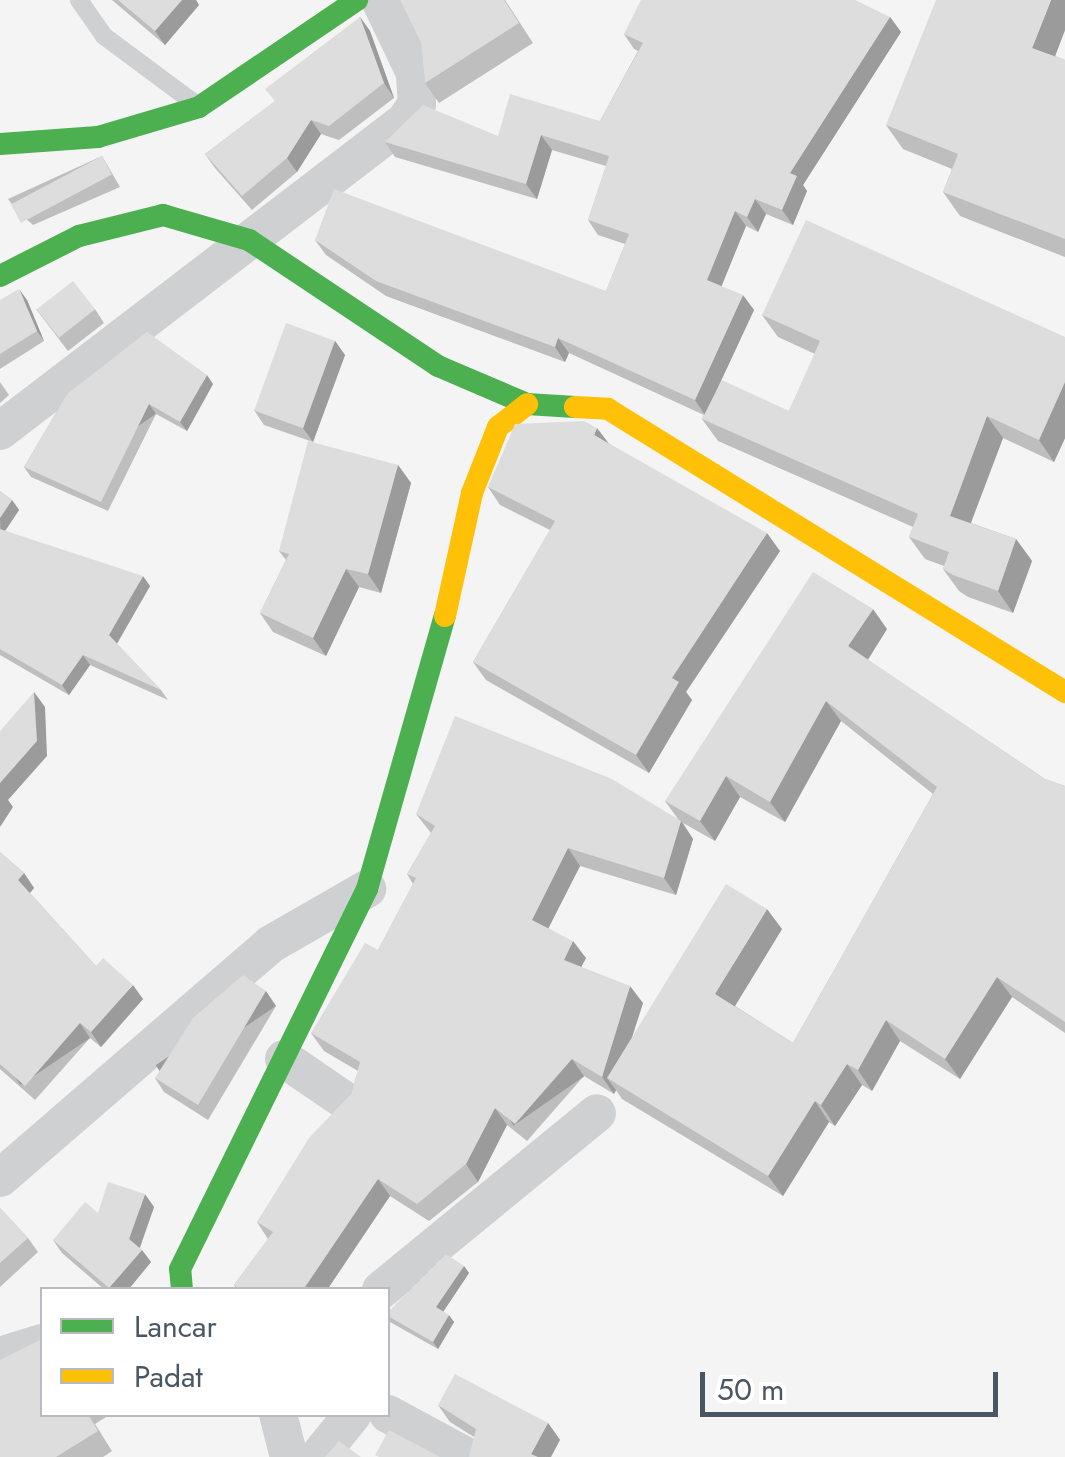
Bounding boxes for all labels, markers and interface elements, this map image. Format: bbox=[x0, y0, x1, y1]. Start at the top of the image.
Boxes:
legend bbox=[40, 1287, 390, 1417]
text: Lancar bbox=[134, 1305, 217, 1348]
scale bar bbox=[705, 1352, 1002, 1414]
text: Padat bbox=[134, 1355, 203, 1398]
text: 50 m bbox=[717, 1368, 784, 1411]

